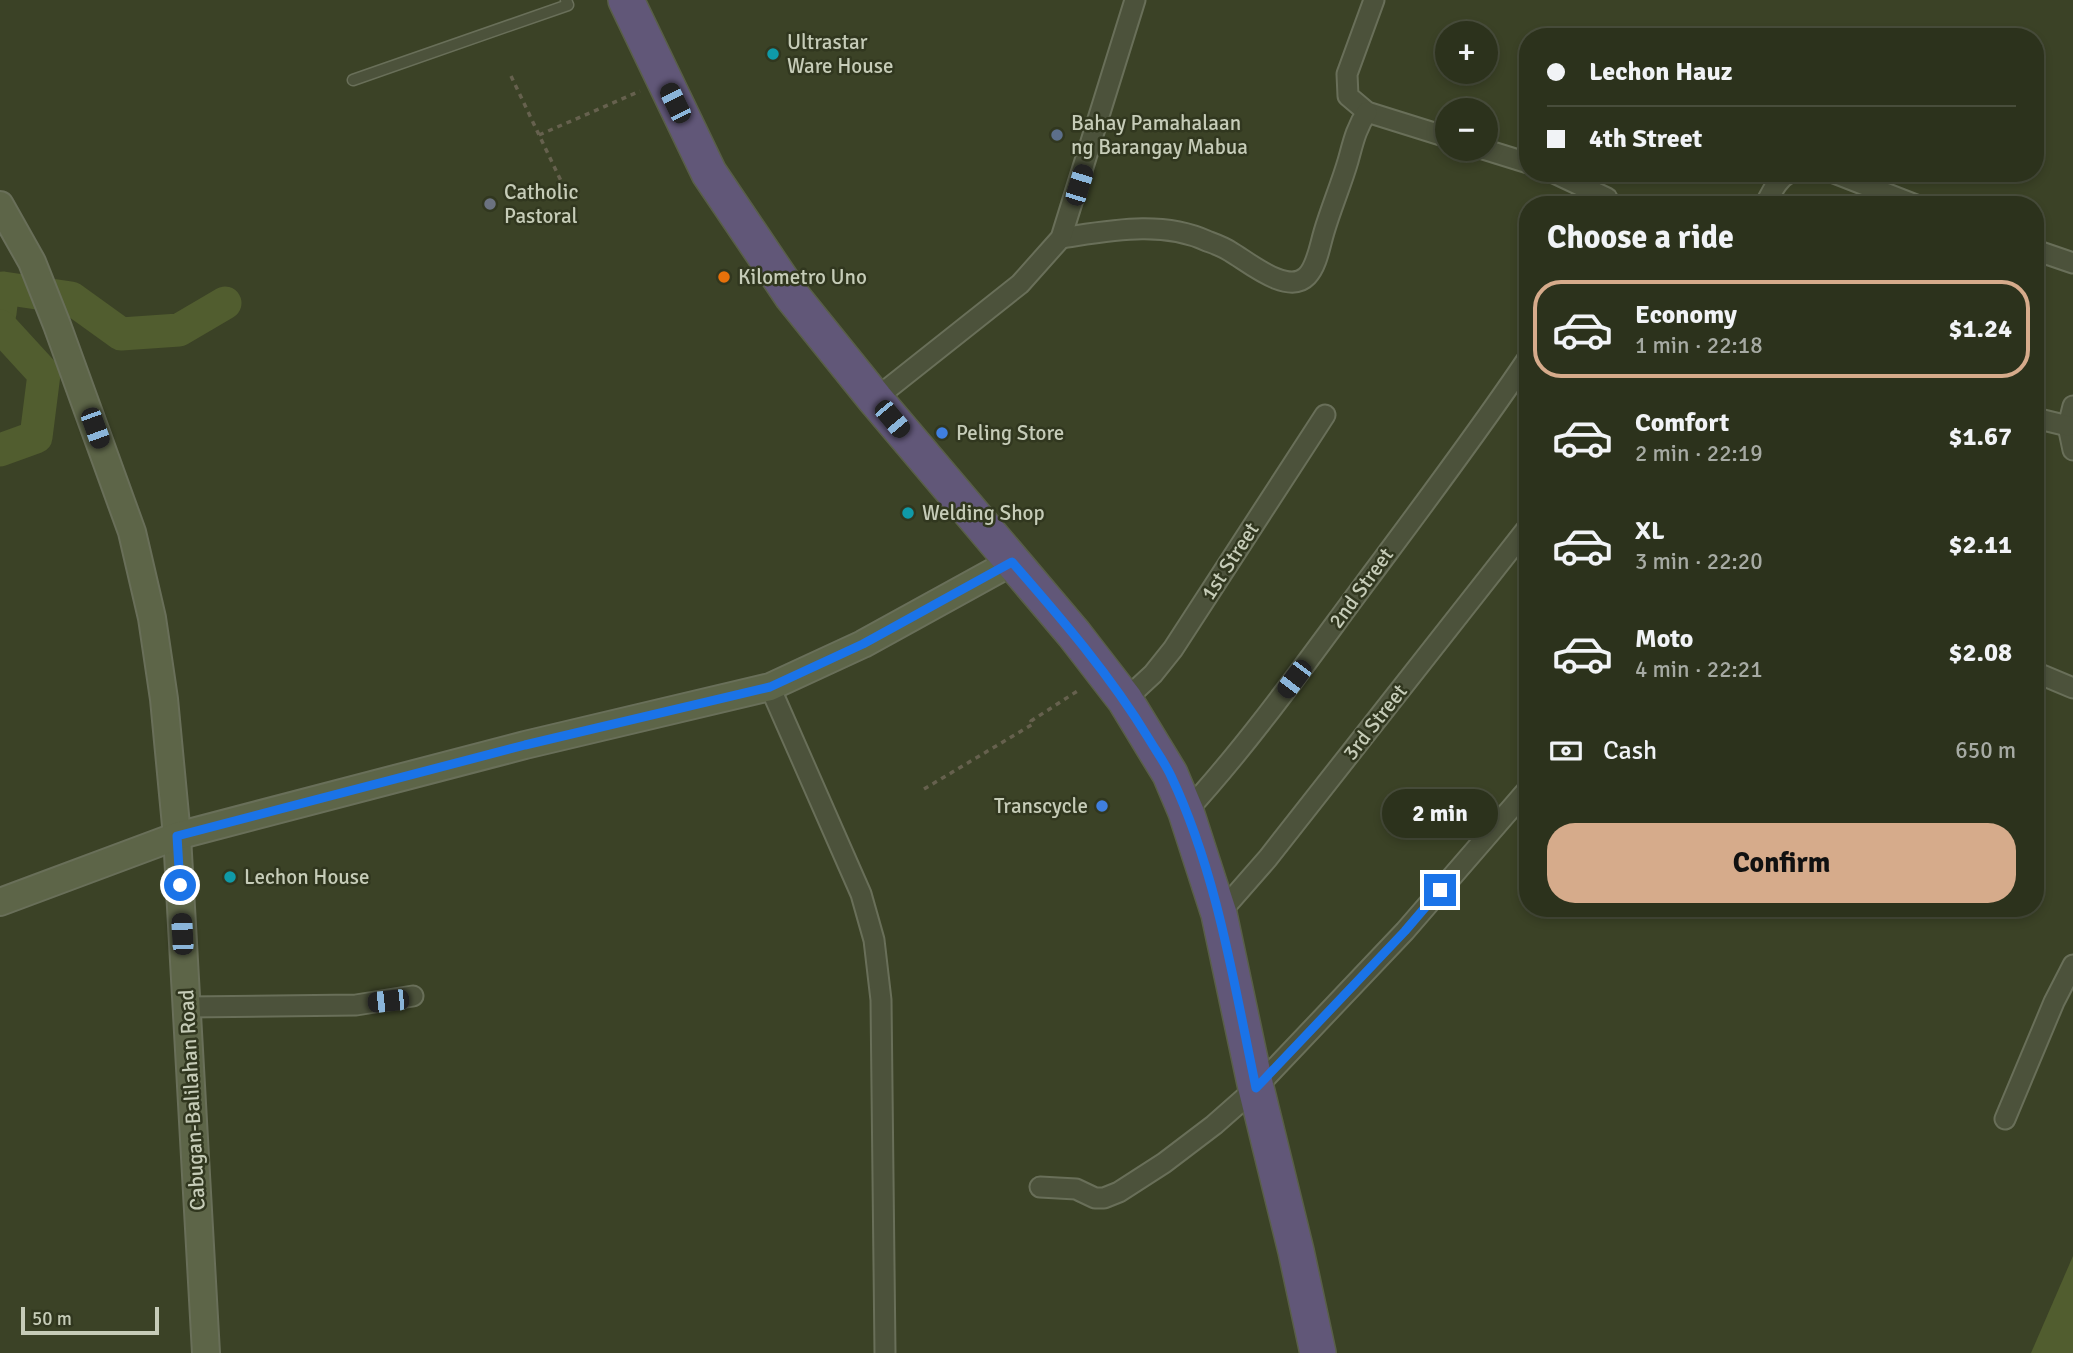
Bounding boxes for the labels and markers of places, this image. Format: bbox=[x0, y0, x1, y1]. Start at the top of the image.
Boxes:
place label: Ultrastar Ware House bbox=[787, 29, 893, 79]
marker: Ultrastar Ware House bbox=[765, 46, 781, 62]
place label: Bahay Pamahalaan ng Barangay Mabua bbox=[1071, 110, 1248, 160]
marker: Bahay Pamahalaan ng Barangay Mabua bbox=[1049, 127, 1065, 143]
place label: Catholic Pastoral bbox=[504, 179, 578, 229]
marker: Catholic Pastoral bbox=[482, 196, 498, 212]
place label: Kilometro Uno bbox=[738, 264, 867, 290]
marker: Kilometro Uno bbox=[716, 269, 732, 285]
place label: Peling Store bbox=[956, 420, 1064, 446]
marker: Peling Store bbox=[934, 425, 950, 441]
place label: Welding Shop bbox=[922, 500, 1045, 526]
marker: Welding Shop bbox=[900, 505, 916, 521]
place label: Transcycle bbox=[994, 793, 1088, 819]
marker: Transcycle bbox=[1094, 798, 1110, 814]
place label: Lechon House bbox=[244, 864, 370, 890]
marker: Lechon House bbox=[222, 869, 238, 885]

